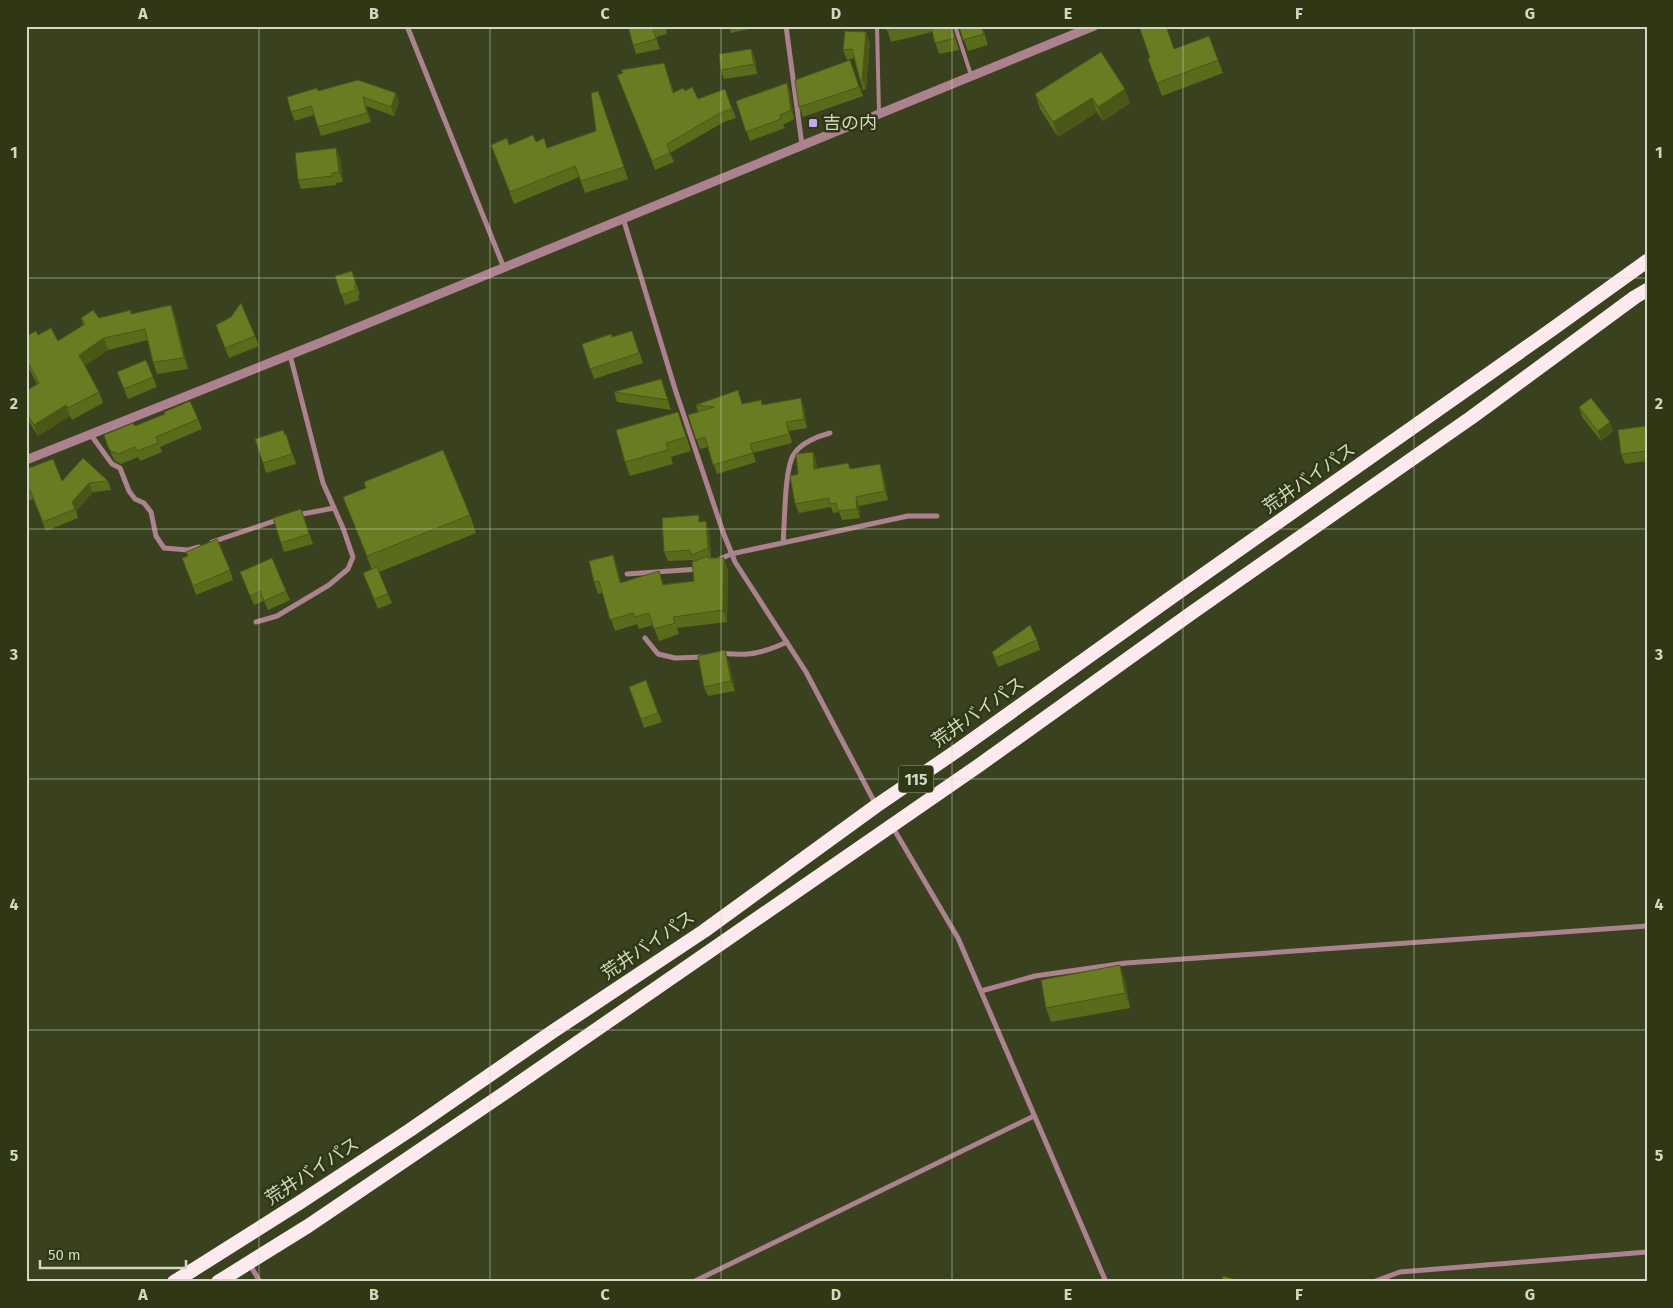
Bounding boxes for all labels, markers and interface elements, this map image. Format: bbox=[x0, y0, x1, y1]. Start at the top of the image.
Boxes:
text: A bbox=[137, 4, 148, 23]
text: B bbox=[369, 4, 379, 23]
text: C bbox=[600, 4, 610, 23]
text: D bbox=[831, 4, 841, 23]
text: E bbox=[1064, 4, 1072, 23]
text: F bbox=[1295, 4, 1303, 23]
text: G bbox=[1525, 4, 1535, 23]
place label: 吉の内 bbox=[823, 112, 877, 134]
marker: 吉の内 bbox=[807, 117, 819, 129]
text: 1 bbox=[10, 143, 18, 162]
text: 1 bbox=[1655, 143, 1663, 162]
text: 2 bbox=[10, 394, 18, 413]
text: 2 bbox=[1655, 394, 1663, 413]
street label: 荒井バイパス bbox=[1259, 438, 1359, 518]
text: 3 bbox=[9, 645, 18, 664]
text: 3 bbox=[1654, 645, 1663, 664]
street label: 荒井バイパス bbox=[928, 672, 1028, 752]
road number: 115 bbox=[898, 766, 934, 792]
text: 4 bbox=[9, 895, 19, 914]
text: 4 bbox=[1654, 895, 1664, 914]
street label: 荒井バイパス bbox=[597, 906, 699, 984]
street label: 荒井バイパス bbox=[261, 1132, 363, 1210]
text: 5 bbox=[10, 1146, 19, 1165]
text: 5 bbox=[1655, 1146, 1664, 1165]
scale bar bbox=[40, 1238, 186, 1270]
text: 50 m bbox=[48, 1246, 81, 1264]
text: A bbox=[137, 1285, 148, 1304]
text: B bbox=[369, 1285, 379, 1304]
text: C bbox=[600, 1285, 610, 1304]
text: D bbox=[831, 1285, 841, 1304]
text: E bbox=[1064, 1285, 1072, 1304]
text: F bbox=[1295, 1285, 1303, 1304]
text: G bbox=[1525, 1285, 1535, 1304]

